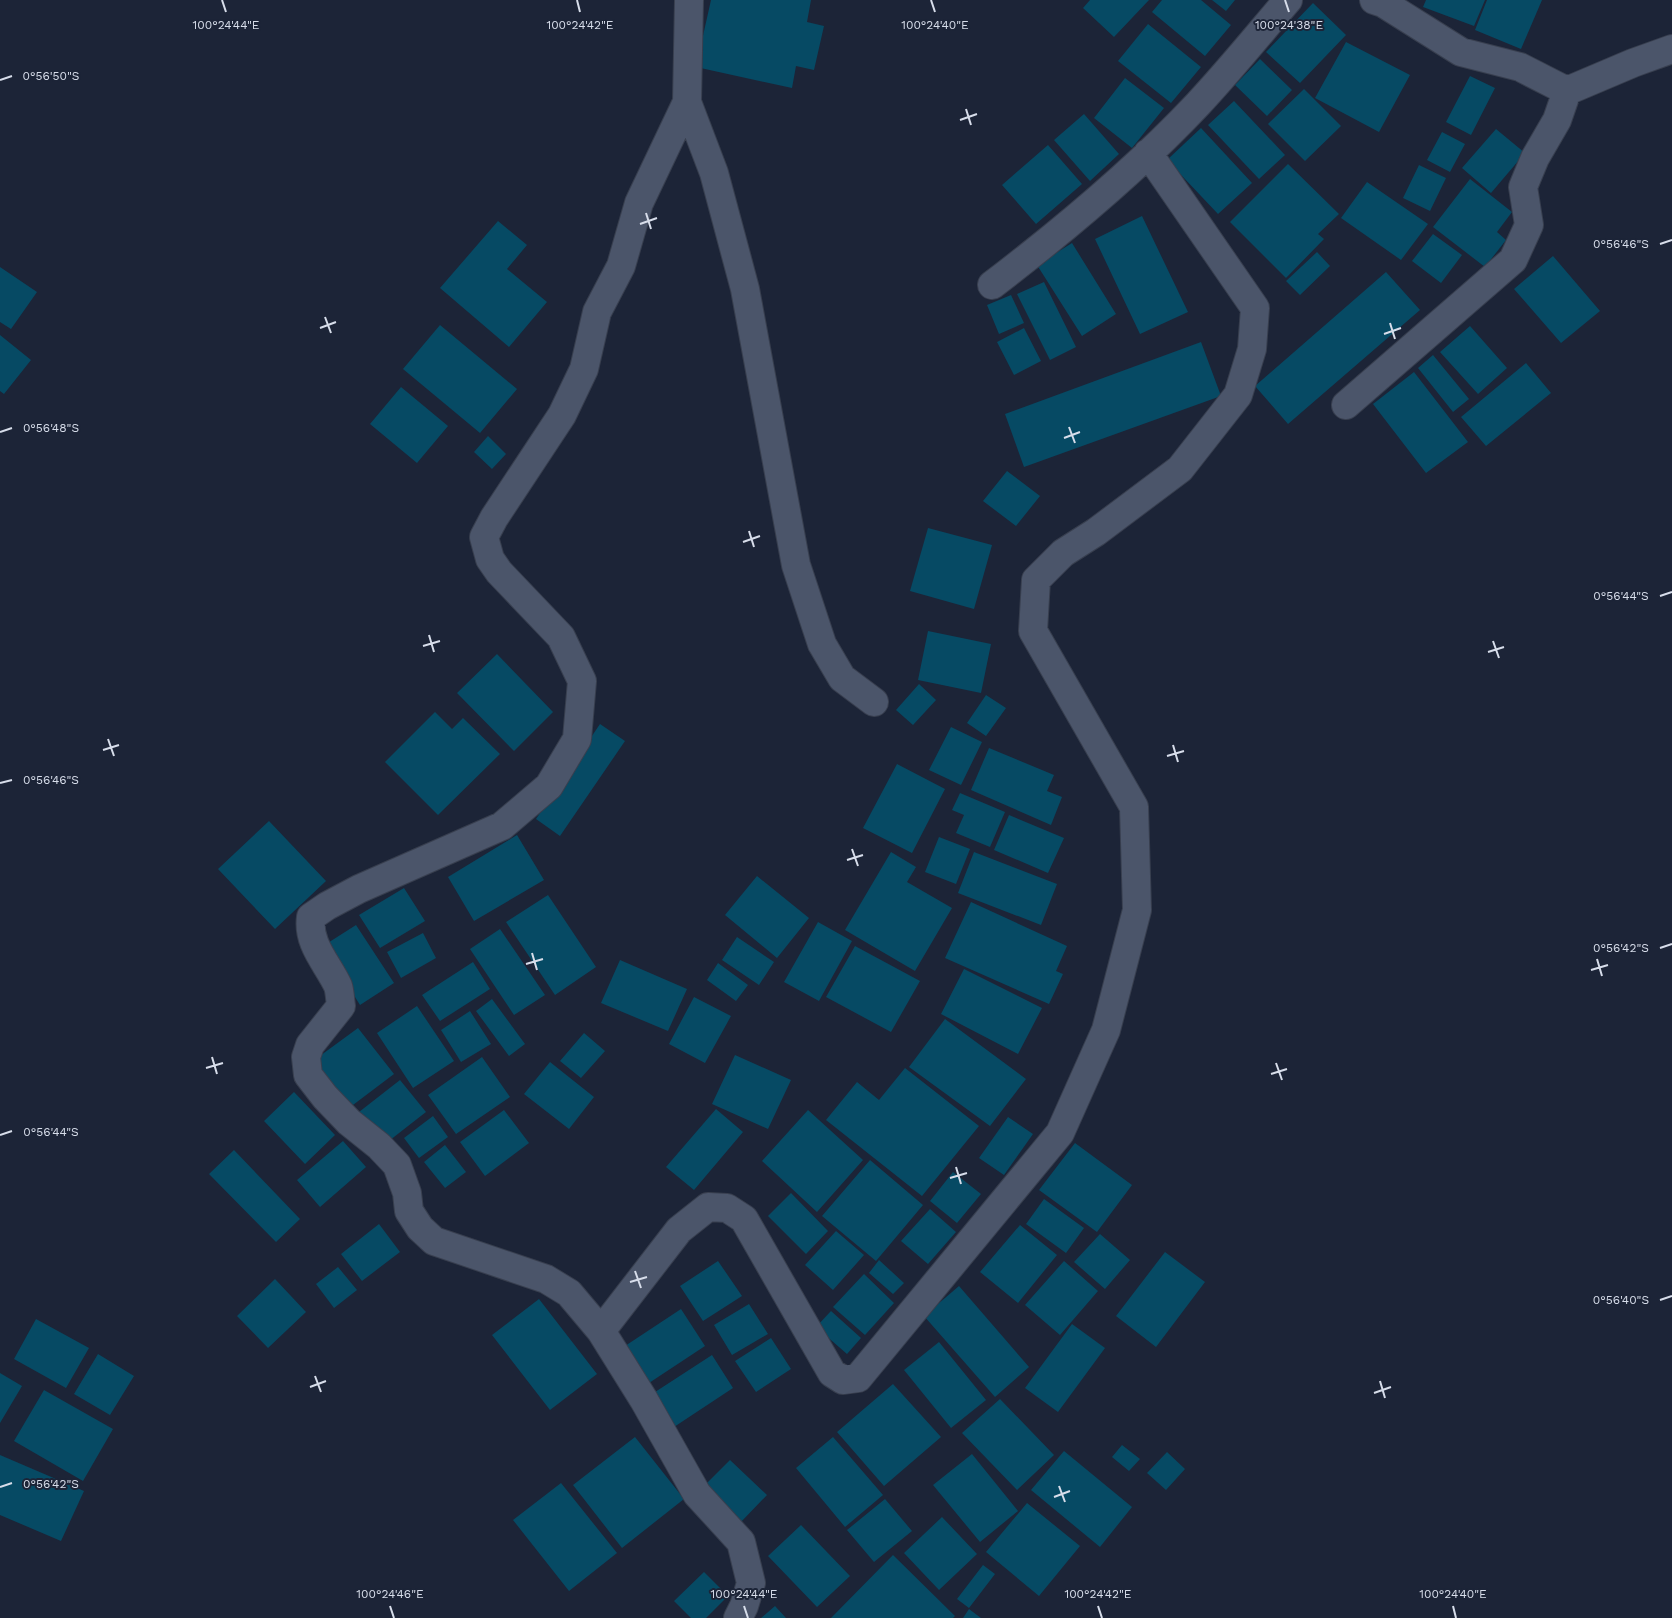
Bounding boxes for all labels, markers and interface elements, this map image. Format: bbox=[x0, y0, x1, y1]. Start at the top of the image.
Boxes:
text: 100°24'44"E bbox=[193, 18, 260, 32]
text: 100°24'42"E bbox=[546, 18, 614, 32]
text: 100°24'40"E bbox=[901, 18, 969, 32]
text: 100°24'38"E bbox=[1255, 18, 1323, 32]
text: 0°56'50"S bbox=[22, 69, 80, 83]
text: 0°56'46"S bbox=[1593, 237, 1649, 251]
text: 0°56'48"S bbox=[23, 421, 79, 435]
text: 0°56'44"S bbox=[1593, 589, 1649, 603]
text: 0°56'46"S bbox=[23, 773, 79, 787]
text: 0°56'42"S bbox=[1593, 941, 1649, 955]
text: 0°56'44"S bbox=[23, 1125, 79, 1139]
text: 0°56'40"S bbox=[1593, 1293, 1649, 1307]
text: 0°56'42"S bbox=[23, 1477, 79, 1491]
text: 100°24'46"E bbox=[356, 1587, 424, 1601]
text: 100°24'44"E bbox=[711, 1587, 778, 1601]
text: 100°24'42"E bbox=[1064, 1587, 1132, 1601]
text: 100°24'40"E bbox=[1419, 1587, 1487, 1601]

